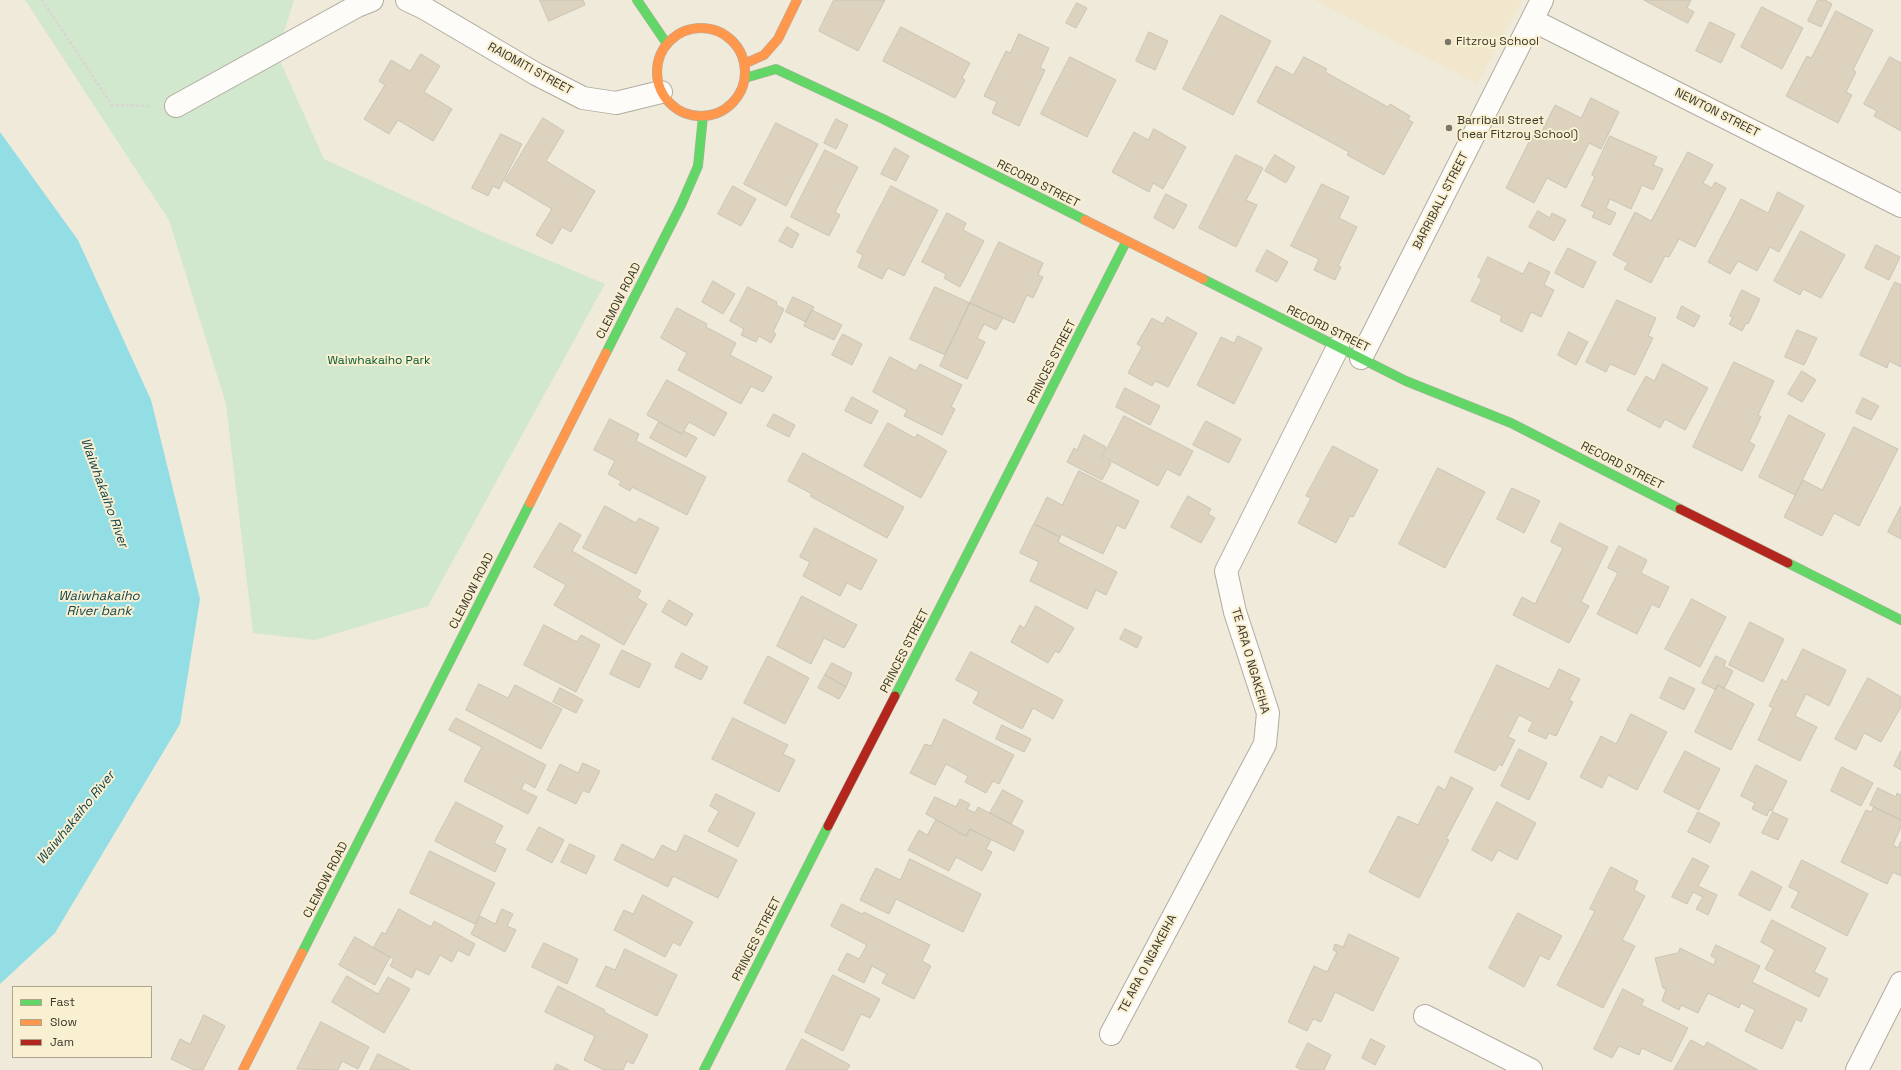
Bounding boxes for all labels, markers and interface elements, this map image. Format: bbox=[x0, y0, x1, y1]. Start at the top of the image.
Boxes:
place label: Fitzroy School bbox=[1456, 35, 1539, 49]
marker: Fitzroy School bbox=[1443, 37, 1453, 47]
street label: RAIOMITI STREET bbox=[485, 40, 575, 98]
street label: NEWTON STREET bbox=[1672, 85, 1762, 141]
place label: Barriball Street (near Fitzroy School) bbox=[1457, 114, 1578, 142]
marker: Barriball Street (near Fitzroy School) bbox=[1444, 123, 1454, 133]
street label: BARRIBALL STREET bbox=[1410, 150, 1472, 252]
street label: RECORD STREET bbox=[994, 157, 1082, 211]
street label: CLEMOW ROAD bbox=[594, 260, 644, 342]
street label: RECORD STREET bbox=[1284, 303, 1372, 355]
street label: PRINCES STREET bbox=[1025, 317, 1079, 407]
park label: Waiwhakaiho Park bbox=[327, 354, 431, 368]
water label: Waiwhakaiho River bbox=[77, 436, 131, 550]
street label: RECORD STREET bbox=[1578, 439, 1666, 493]
street label: CLEMOW ROAD bbox=[447, 550, 497, 632]
water label: Waiwhakaiho River bank bbox=[58, 588, 140, 619]
street label: PRINCES STREET bbox=[878, 606, 932, 696]
street label: TE ARA O NGAKEIHA bbox=[1228, 606, 1272, 716]
water label: Waiwhakaiho River bbox=[34, 768, 118, 868]
street label: CLEMOW ROAD bbox=[301, 839, 351, 921]
street label: PRINCES STREET bbox=[730, 894, 784, 984]
street label: TE ARA O NGAKEIHA bbox=[1116, 912, 1180, 1016]
legend bbox=[12, 986, 152, 1058]
text: Fast bbox=[50, 994, 75, 1010]
text: Slow bbox=[50, 1014, 77, 1030]
text: Jam bbox=[50, 1034, 74, 1050]

